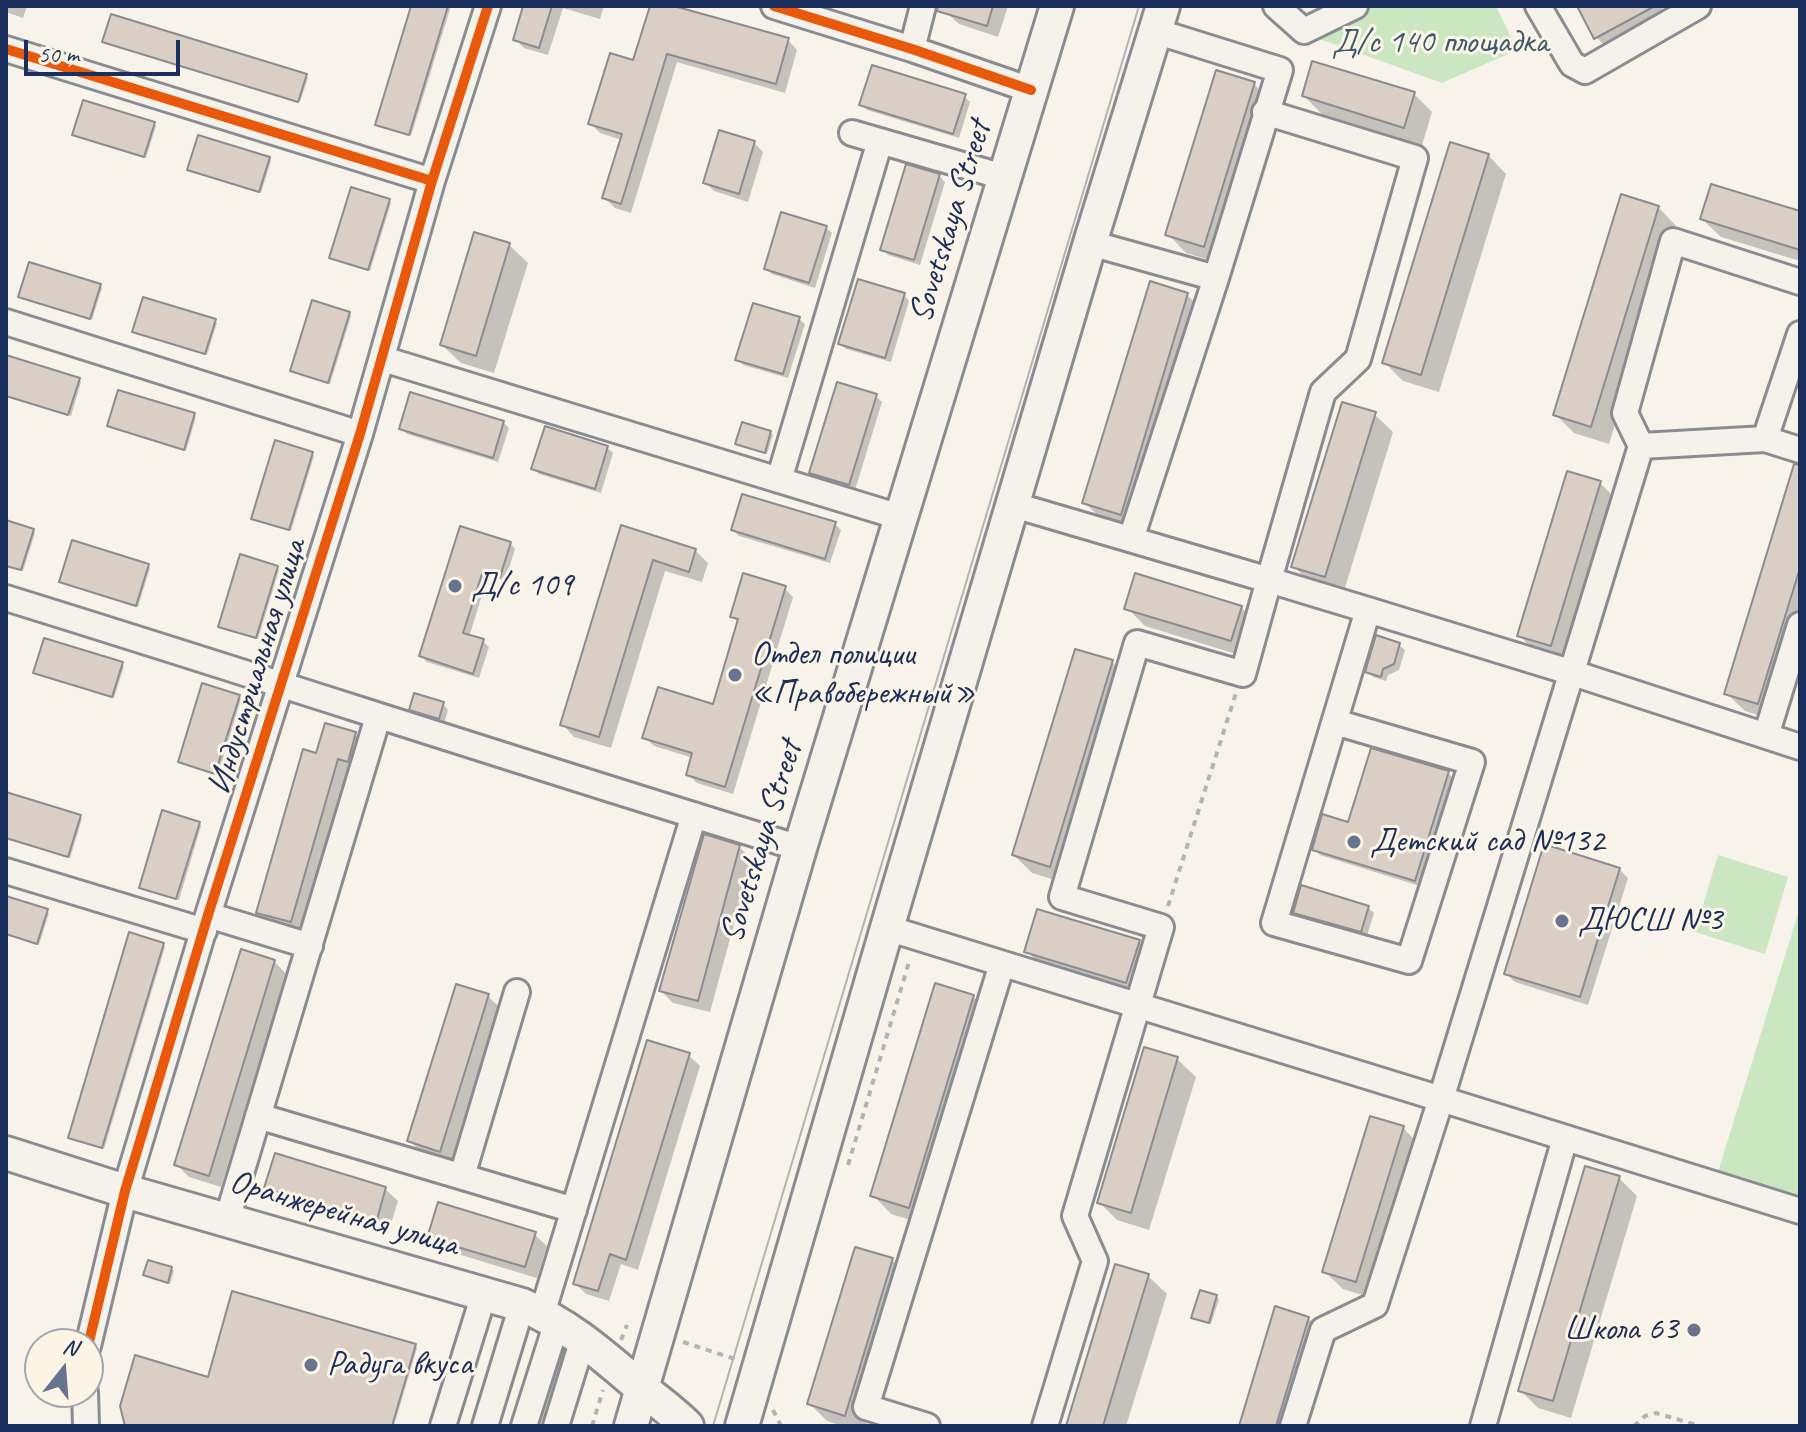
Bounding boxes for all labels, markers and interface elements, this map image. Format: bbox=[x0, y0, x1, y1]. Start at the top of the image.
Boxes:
park label: Д/с 140 площадка bbox=[1332, 23, 1548, 63]
scale bar bbox=[28, 24, 184, 74]
text: 50 m bbox=[38, 39, 79, 69]
street label: Sovetskaya Street bbox=[901, 116, 1001, 328]
street label: Индустриальная улица bbox=[200, 535, 316, 799]
place label: Д/с 109 bbox=[471, 566, 573, 606]
marker: Д/с 109 bbox=[446, 577, 464, 595]
place label: Отдел полиции «Правобережный» bbox=[751, 635, 976, 714]
marker: Отдел полиции «Правобережный» bbox=[726, 666, 744, 684]
street label: Sovetskaya Street bbox=[712, 736, 812, 948]
place label: Детский сад №132 bbox=[1370, 822, 1605, 862]
marker: Детский сад №132 bbox=[1345, 833, 1363, 851]
place label: ДЮСШ №3 bbox=[1578, 901, 1722, 941]
marker: ДЮСШ №3 bbox=[1553, 912, 1571, 930]
street label: Оранжерейная улица bbox=[225, 1162, 463, 1266]
place label: Школа 63 bbox=[1564, 1310, 1678, 1350]
marker: Школа 63 bbox=[1685, 1321, 1703, 1339]
north arrow bbox=[24, 1328, 104, 1408]
text: N bbox=[60, 1332, 81, 1362]
place label: Радуга вкуса bbox=[327, 1345, 472, 1385]
marker: Радуга вкуса bbox=[302, 1356, 320, 1374]

